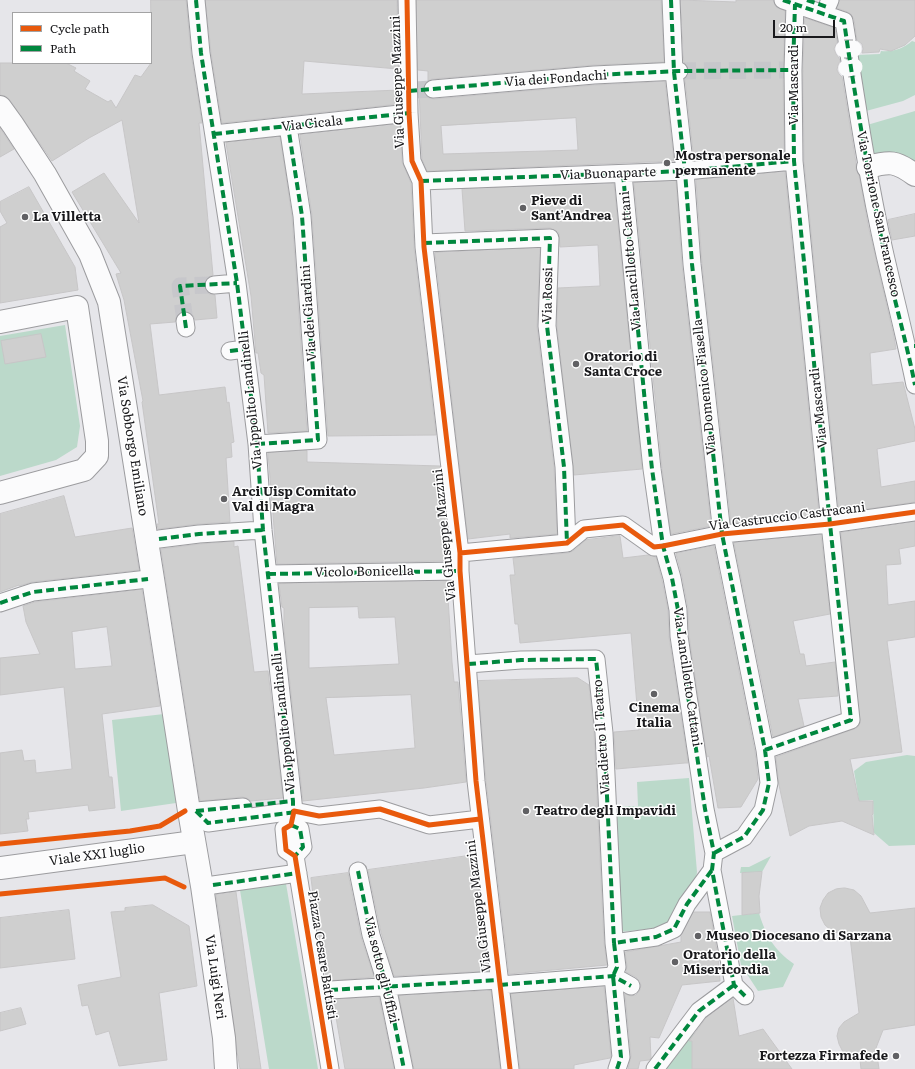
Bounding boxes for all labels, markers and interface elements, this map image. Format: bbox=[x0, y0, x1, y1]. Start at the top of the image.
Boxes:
legend bbox=[12, 12, 152, 64]
scale bar bbox=[775, 12, 837, 38]
street label: Via Giuseppe Mazzini bbox=[388, 15, 408, 149]
text: 20 m bbox=[780, 18, 807, 36]
text: Cycle path bbox=[50, 19, 110, 37]
text: Path bbox=[50, 39, 76, 57]
street label: Via Mascardi bbox=[786, 45, 802, 125]
street label: Via dei Fondachi bbox=[504, 68, 608, 90]
street label: Via Cicala bbox=[281, 113, 343, 135]
street label: Via Torrione San Francesco bbox=[853, 130, 903, 298]
place label: Mostra personale permanente bbox=[675, 148, 791, 179]
marker: Mostra personale permanente bbox=[662, 158, 672, 168]
street label: Via Buonaparte bbox=[560, 165, 656, 183]
street label: Via Lancillotto Cattani bbox=[617, 190, 645, 332]
place label: Pieve di Sant'Andrea bbox=[531, 193, 612, 224]
marker: Pieve di Sant'Andrea bbox=[518, 203, 528, 213]
place label: La Villetta bbox=[33, 209, 101, 225]
marker: La Villetta bbox=[20, 212, 30, 222]
street label: Via dei Giardini bbox=[298, 264, 320, 362]
street label: Via Rossi bbox=[540, 267, 556, 323]
street label: Via Domenico Fiasella bbox=[690, 318, 720, 456]
street label: Via Ippolito Landinelli bbox=[236, 330, 266, 470]
place label: Oratorio di Santa Croce bbox=[584, 349, 662, 380]
marker: Oratorio di Santa Croce bbox=[571, 359, 581, 369]
street label: Via Mascardi bbox=[807, 367, 831, 449]
street label: Via Sobborgo Emiliano bbox=[113, 375, 151, 517]
street label: Via Giuseppe Mazzini bbox=[430, 468, 460, 602]
place label: Arci Uisp Comitato Val di Magra bbox=[232, 484, 356, 515]
marker: Arci Uisp Comitato Val di Magra bbox=[219, 494, 229, 504]
street label: Via Castruccio Castracani bbox=[708, 500, 866, 534]
street label: Vicolo Bonicella bbox=[314, 563, 414, 581]
street label: Via Lancillotto Cattani bbox=[670, 606, 704, 748]
street label: Via Ippolito Landinelli bbox=[269, 652, 299, 792]
street label: Via dietro il Teatro bbox=[590, 679, 614, 795]
marker: Cinema Italia bbox=[649, 689, 659, 699]
place label: Cinema Italia bbox=[629, 700, 679, 731]
place label: Teatro degli Impavidi bbox=[534, 803, 676, 819]
marker: Teatro degli Impavidi bbox=[521, 806, 531, 816]
street label: Via Giuseppe Mazzini bbox=[463, 839, 495, 973]
street label: Viale XXI luglio bbox=[48, 841, 146, 869]
street label: Piazza Cesare Battisti bbox=[304, 889, 340, 1021]
street label: Via sotto gli Uffizi bbox=[360, 915, 402, 1025]
place label: Museo Diocesano di Sarzana bbox=[706, 928, 891, 944]
marker: Museo Diocesano di Sarzana bbox=[693, 931, 703, 941]
street label: Via Luigi Neri bbox=[201, 934, 229, 1020]
place label: Oratorio della Misericordia bbox=[683, 947, 776, 978]
marker: Oratorio della Misericordia bbox=[670, 957, 680, 967]
place label: Fortezza Firmafede bbox=[759, 1048, 888, 1064]
marker: Fortezza Firmafede bbox=[891, 1051, 901, 1061]

